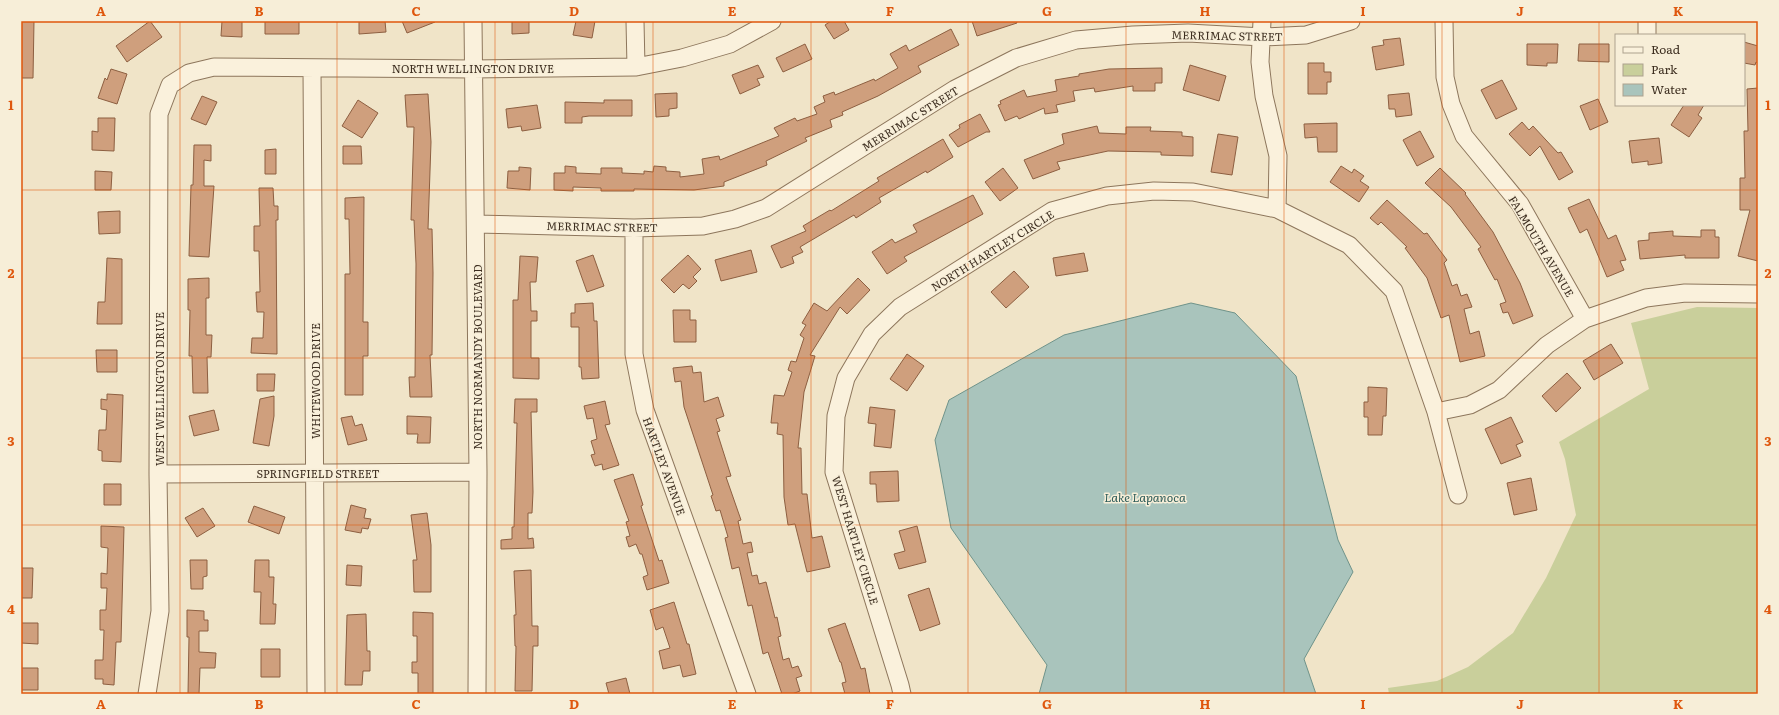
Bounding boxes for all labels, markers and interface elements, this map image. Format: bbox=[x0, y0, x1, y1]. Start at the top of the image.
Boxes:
text: A bbox=[96, 1, 106, 20]
text: B bbox=[255, 1, 264, 20]
text: C bbox=[411, 1, 421, 20]
text: D bbox=[569, 1, 579, 20]
text: E bbox=[728, 1, 737, 20]
text: F bbox=[886, 1, 894, 20]
text: G bbox=[1042, 1, 1052, 20]
text: H bbox=[1200, 1, 1211, 20]
text: I bbox=[1360, 1, 1366, 20]
text: J bbox=[1516, 1, 1524, 20]
text: K bbox=[1673, 1, 1684, 20]
street label: MERRIMAC STREET bbox=[1171, 26, 1283, 44]
legend bbox=[1615, 34, 1745, 106]
text: Road bbox=[1651, 40, 1681, 58]
street label: NORTH WELLINGTON DRIVE bbox=[392, 60, 554, 76]
text: Park bbox=[1651, 60, 1678, 78]
text: Water bbox=[1651, 80, 1687, 98]
street label: MERRIMAC STREET bbox=[858, 82, 962, 154]
text: 1 bbox=[8, 95, 14, 114]
text: 1 bbox=[1765, 95, 1771, 114]
street label: FALMOUTH AVENUE bbox=[1505, 192, 1579, 300]
street label: NORTH HARTLEY CIRCLE bbox=[928, 206, 1056, 294]
street label: MERRIMAC STREET bbox=[546, 217, 658, 235]
text: 2 bbox=[8, 263, 15, 282]
text: 2 bbox=[1765, 263, 1772, 282]
street label: NORTH NORMANDY BOULEVARD bbox=[469, 264, 485, 450]
street label: WEST WELLINGTON DRIVE bbox=[151, 312, 167, 466]
street label: WHITEWOOD DRIVE bbox=[307, 323, 323, 439]
street label: HARTLEY AVENUE bbox=[640, 415, 690, 517]
text: 3 bbox=[7, 431, 15, 450]
text: 3 bbox=[1764, 431, 1772, 450]
street label: SPRINGFIELD STREET bbox=[256, 465, 380, 481]
street label: WEST HARTLEY CIRCLE bbox=[829, 474, 883, 606]
water label: Lake Lapanoca bbox=[1104, 488, 1186, 506]
text: 4 bbox=[7, 599, 15, 618]
text: 4 bbox=[1764, 599, 1772, 618]
text: A bbox=[96, 694, 106, 713]
text: B bbox=[255, 694, 264, 713]
text: C bbox=[411, 694, 421, 713]
text: D bbox=[569, 694, 579, 713]
text: E bbox=[728, 694, 737, 713]
text: F bbox=[886, 694, 894, 713]
text: G bbox=[1042, 694, 1052, 713]
text: H bbox=[1200, 694, 1211, 713]
text: I bbox=[1360, 694, 1366, 713]
text: J bbox=[1516, 694, 1524, 713]
text: K bbox=[1673, 694, 1684, 713]

